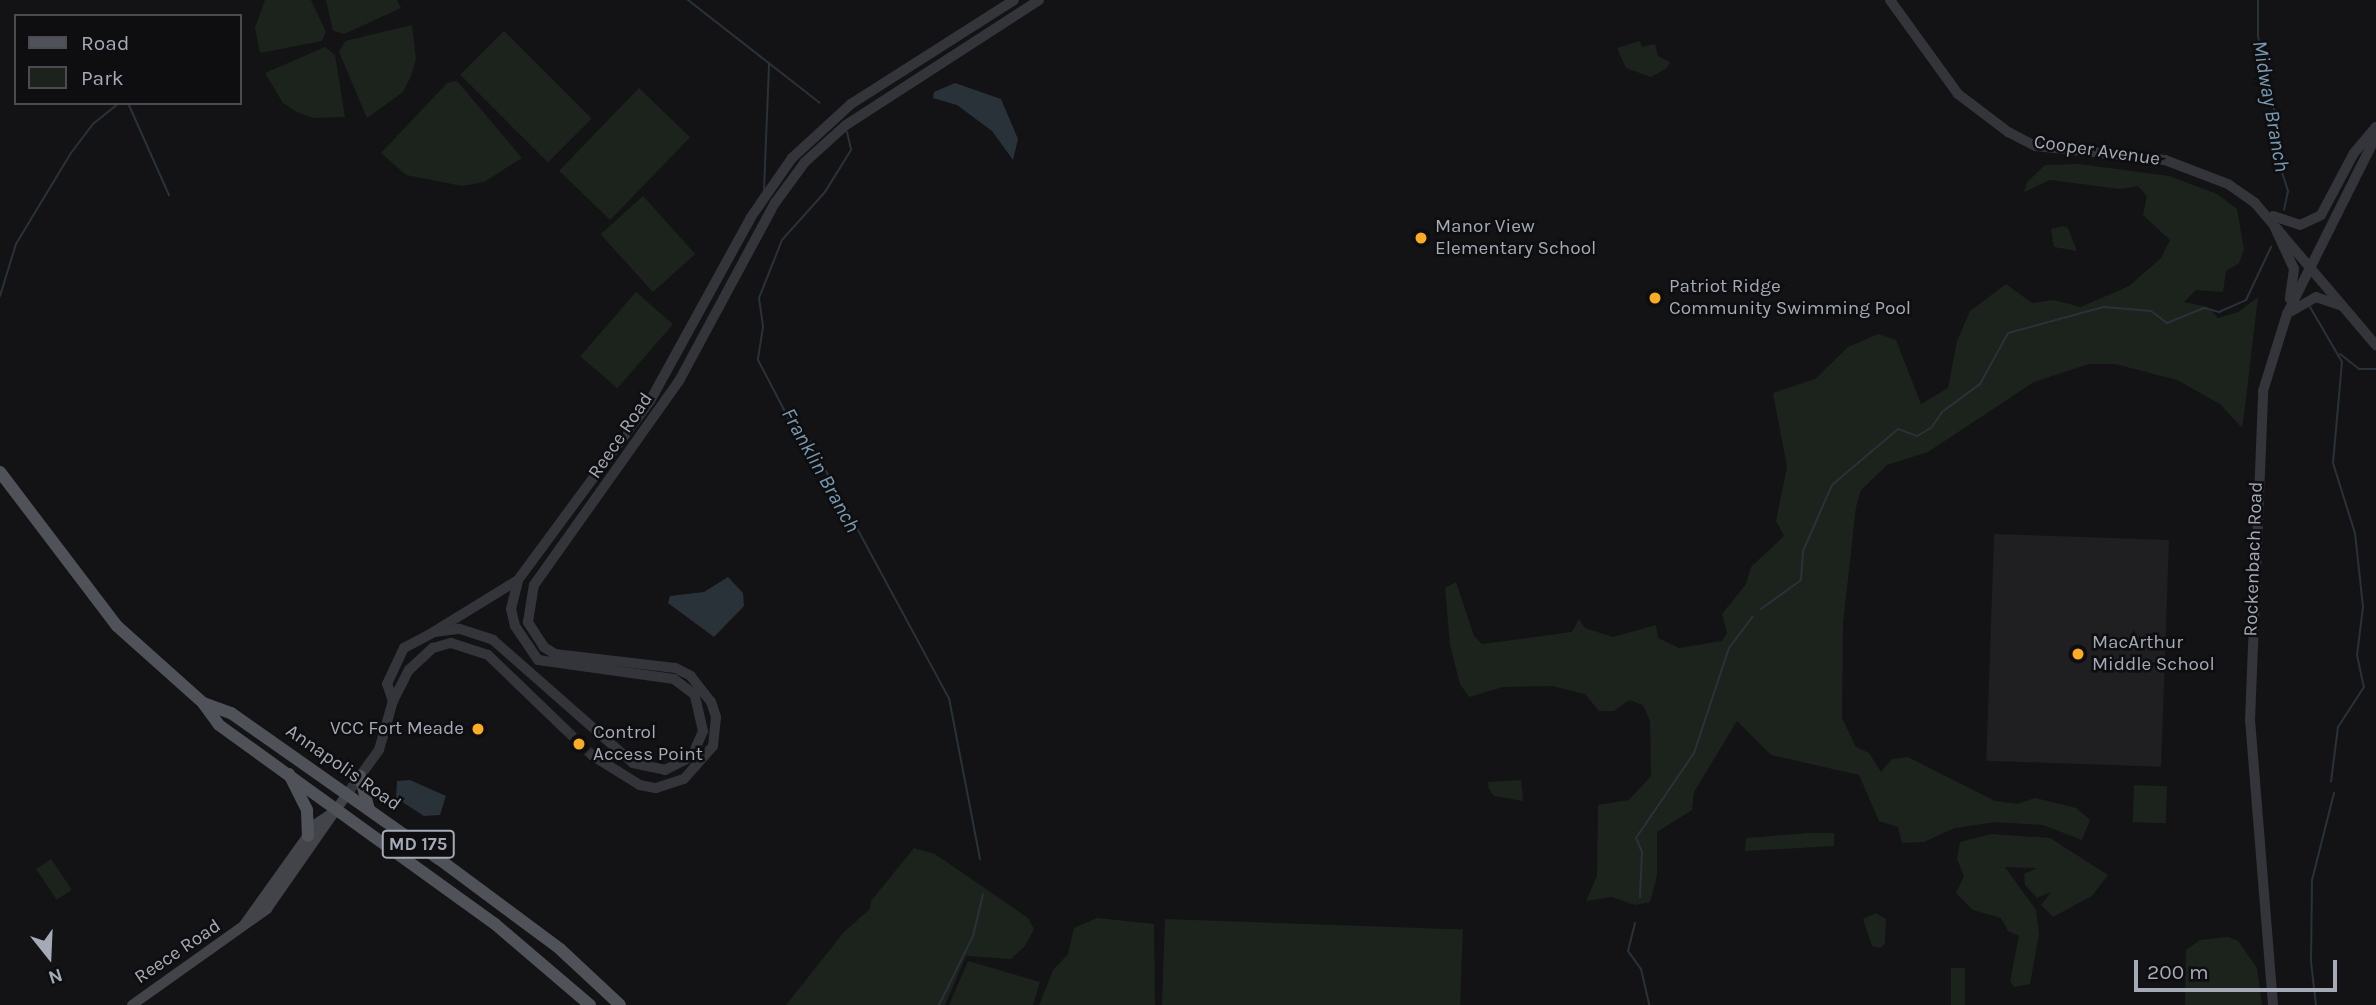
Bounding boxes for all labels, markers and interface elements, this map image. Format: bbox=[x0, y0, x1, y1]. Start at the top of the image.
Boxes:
legend bbox=[14, 14, 242, 105]
text: Road bbox=[81, 31, 129, 55]
water label: Midway Branch bbox=[2247, 38, 2295, 174]
text: Park bbox=[81, 66, 124, 90]
street label: Cooper Avenue bbox=[2032, 131, 2162, 171]
place label: Manor View Elementary School bbox=[1435, 216, 1596, 260]
marker: Manor View Elementary School bbox=[1413, 230, 1429, 246]
place label: Patriot Ridge Community Swimming Pool bbox=[1669, 276, 1911, 320]
marker: Patriot Ridge Community Swimming Pool bbox=[1647, 290, 1663, 306]
street label: Reece Road bbox=[584, 389, 658, 483]
water label: Franklin Branch bbox=[776, 403, 866, 537]
street label: Rockenbach Road bbox=[2240, 481, 2268, 637]
place label: MacArthur Middle School bbox=[2092, 632, 2215, 676]
marker: MacArthur Middle School bbox=[2070, 646, 2086, 662]
place label: VCC Fort Meade bbox=[330, 718, 464, 740]
street label: Annapolis Road bbox=[281, 720, 405, 816]
marker: VCC Fort Meade bbox=[470, 721, 486, 737]
place label: Control Access Point bbox=[593, 722, 703, 766]
marker: Control Access Point bbox=[571, 736, 587, 752]
road number: MD 175 bbox=[381, 830, 455, 858]
street label: Reece Road bbox=[131, 915, 225, 989]
north arrow bbox=[14, 921, 84, 991]
scale bar bbox=[2138, 946, 2341, 990]
text: 200 m bbox=[2147, 960, 2209, 984]
text: N bbox=[46, 963, 65, 989]

